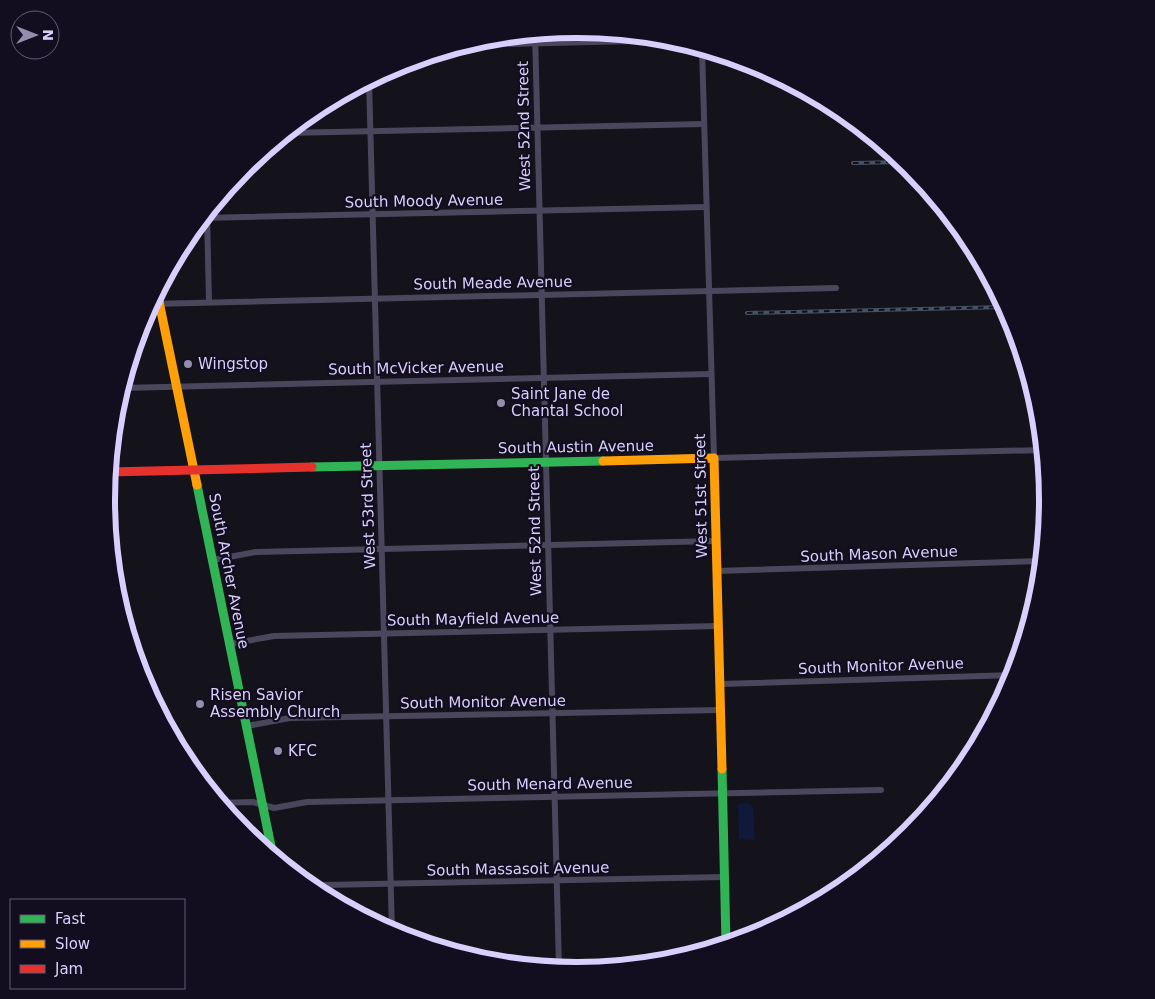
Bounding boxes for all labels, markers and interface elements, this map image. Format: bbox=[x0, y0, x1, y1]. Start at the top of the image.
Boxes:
north arrow bbox=[10, 10, 60, 60]
text: N bbox=[40, 29, 56, 41]
street label: West 52nd Street bbox=[514, 61, 534, 191]
street label: South Moody Avenue bbox=[345, 191, 503, 211]
street label: South Meade Avenue bbox=[413, 273, 573, 293]
place label: Wingstop bbox=[198, 355, 268, 373]
street label: South McVicker Avenue bbox=[328, 357, 504, 379]
marker: Wingstop bbox=[182, 358, 194, 370]
place label: Saint Jane de Chantal School bbox=[511, 385, 624, 420]
marker: Saint Jane de Chantal School bbox=[495, 397, 507, 409]
street label: West 51st Street bbox=[691, 433, 711, 559]
street label: South Austin Avenue bbox=[498, 437, 654, 457]
street label: West 53rd Street bbox=[357, 442, 379, 570]
street label: West 52nd Street bbox=[525, 466, 545, 596]
street label: South Archer Avenue bbox=[205, 492, 253, 650]
street label: South Mason Avenue bbox=[800, 542, 958, 566]
street label: South Mayfield Avenue bbox=[387, 608, 559, 630]
street label: South Monitor Avenue bbox=[798, 654, 964, 678]
place label: Risen Savior Assembly Church bbox=[210, 686, 340, 721]
street label: South Monitor Avenue bbox=[400, 692, 566, 712]
marker: Risen Savior Assembly Church bbox=[194, 698, 206, 710]
place label: KFC bbox=[288, 742, 317, 760]
marker: KFC bbox=[272, 745, 284, 757]
street label: South Menard Avenue bbox=[467, 774, 633, 794]
street label: South Massasoit Avenue bbox=[426, 858, 610, 880]
legend bbox=[10, 899, 185, 989]
text: Fast bbox=[55, 910, 85, 928]
text: Slow bbox=[55, 935, 90, 953]
text: Jam bbox=[54, 960, 83, 978]

